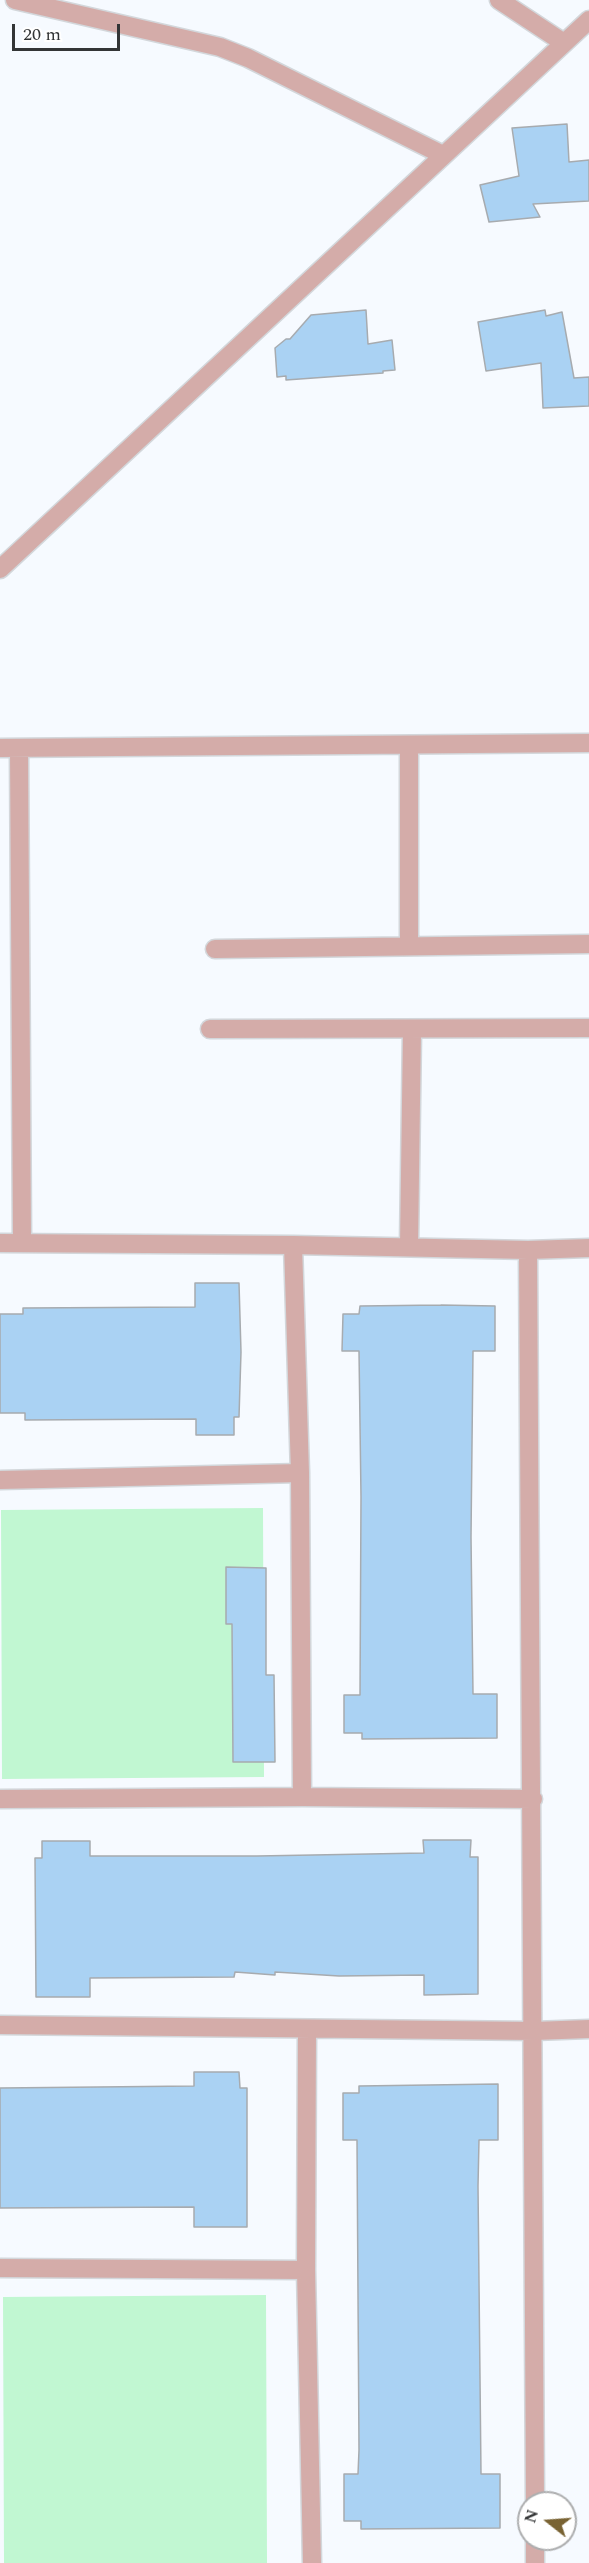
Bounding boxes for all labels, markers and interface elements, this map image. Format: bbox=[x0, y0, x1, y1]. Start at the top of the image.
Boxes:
scale bar bbox=[15, 12, 123, 50]
text: 20 m bbox=[23, 21, 61, 48]
north arrow bbox=[517, 2491, 577, 2551]
text: N bbox=[518, 2507, 545, 2526]

